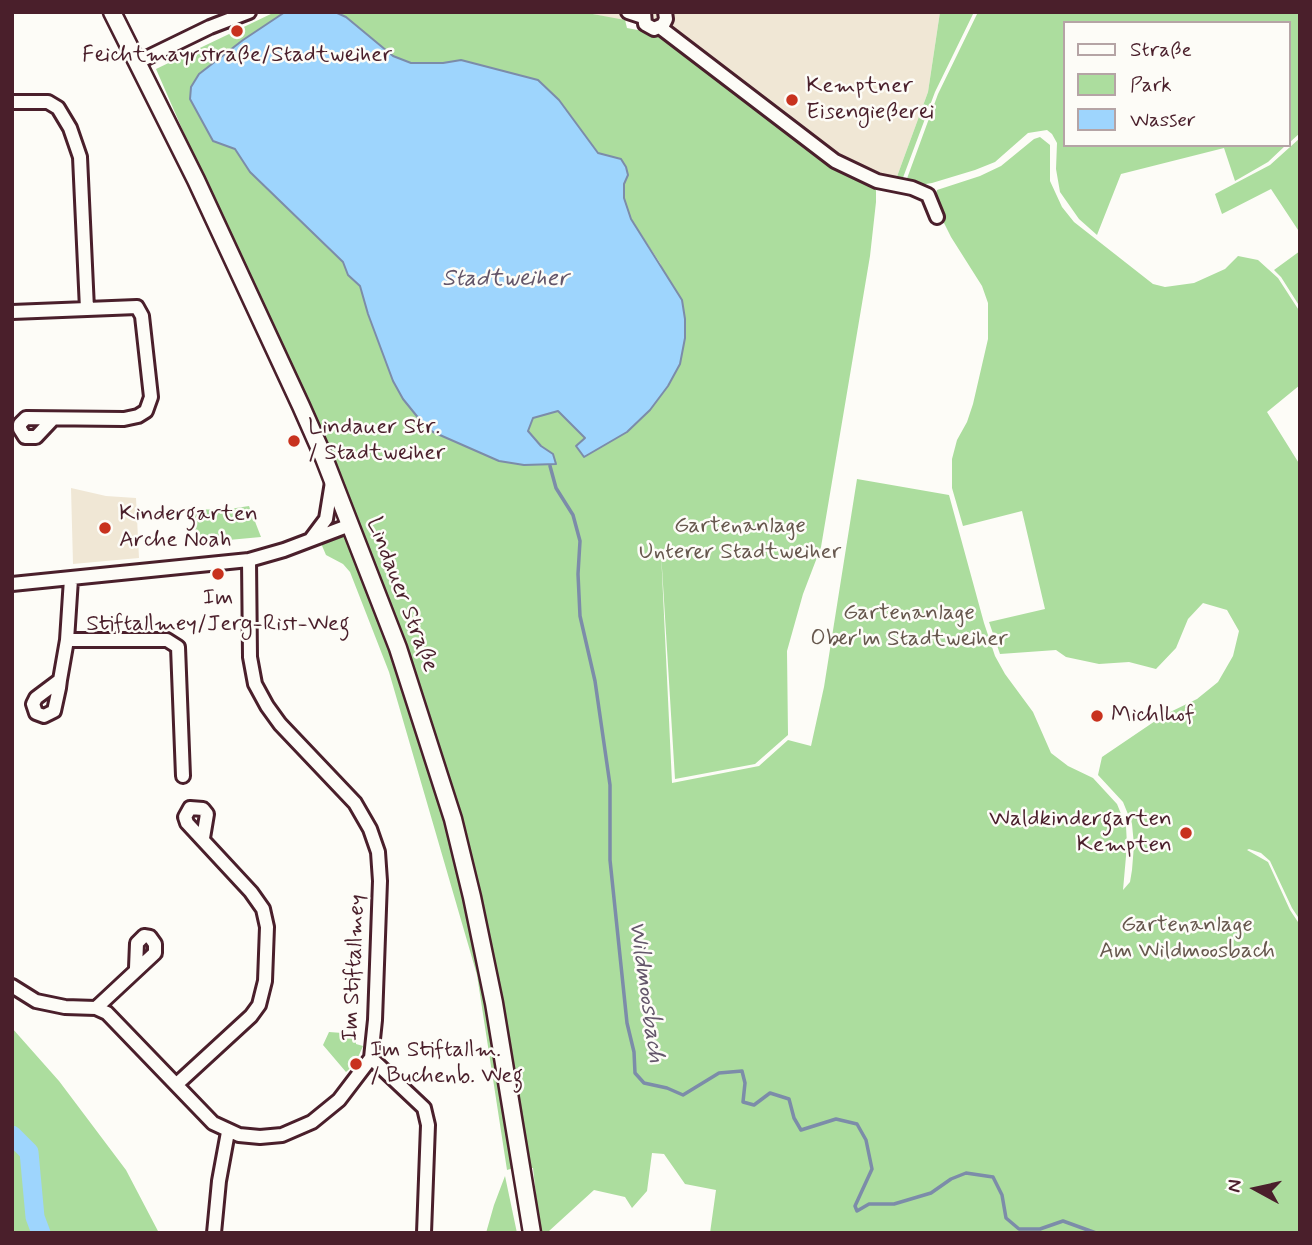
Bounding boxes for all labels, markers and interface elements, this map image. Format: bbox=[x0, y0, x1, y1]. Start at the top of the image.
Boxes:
legend bbox=[1064, 21, 1291, 147]
marker: Feichtmayrstraße/Stadtweiher bbox=[229, 23, 245, 39]
text: Straße bbox=[1130, 36, 1192, 64]
place label: Feichtmayrstraße/Stadtweiher bbox=[82, 42, 392, 70]
text: Park bbox=[1130, 71, 1172, 99]
place label: Kemptner Eisengießerei bbox=[806, 73, 934, 127]
marker: Kemptner Eisengießerei bbox=[784, 92, 800, 108]
text: Wasser bbox=[1130, 106, 1196, 134]
water label: Stadtweiher bbox=[442, 266, 568, 294]
place label: Lindauer Str. / Stadtweiher bbox=[308, 414, 445, 468]
marker: Lindauer Str. / Stadtweiher bbox=[286, 433, 302, 449]
place label: Kindergarten Arche Noah bbox=[119, 501, 258, 555]
park label: Gartenanlage Unterer Stadtweiher bbox=[639, 513, 841, 567]
street label: Lindauer Straße bbox=[359, 514, 443, 676]
marker: Kindergarten Arche Noah bbox=[97, 520, 113, 536]
marker: Im Stiftallmey/Jerg-Rist-Weg bbox=[210, 566, 226, 582]
place label: Im Stiftallmey/Jerg-Rist-Weg bbox=[86, 585, 350, 639]
park label: Gartenanlage Ober'm Stadtweiher bbox=[810, 600, 1008, 654]
place label: Michlhof bbox=[1111, 702, 1195, 730]
marker: Michlhof bbox=[1089, 708, 1105, 724]
place label: Waldkindergarten Kempten bbox=[989, 806, 1172, 860]
marker: Waldkindergarten Kempten bbox=[1178, 825, 1194, 841]
street label: Im Stiftallmey bbox=[337, 894, 373, 1042]
park label: Gartenanlage Am Wildmoosbach bbox=[1099, 912, 1275, 966]
water label: Wildmoosbach bbox=[621, 919, 669, 1065]
place label: Im Stiftallm. / Buchenb. Weg bbox=[370, 1037, 523, 1091]
marker: Im Stiftallm. / Buchenb. Weg bbox=[348, 1056, 364, 1072]
north arrow bbox=[1221, 1154, 1291, 1224]
text: N bbox=[1221, 1178, 1248, 1194]

